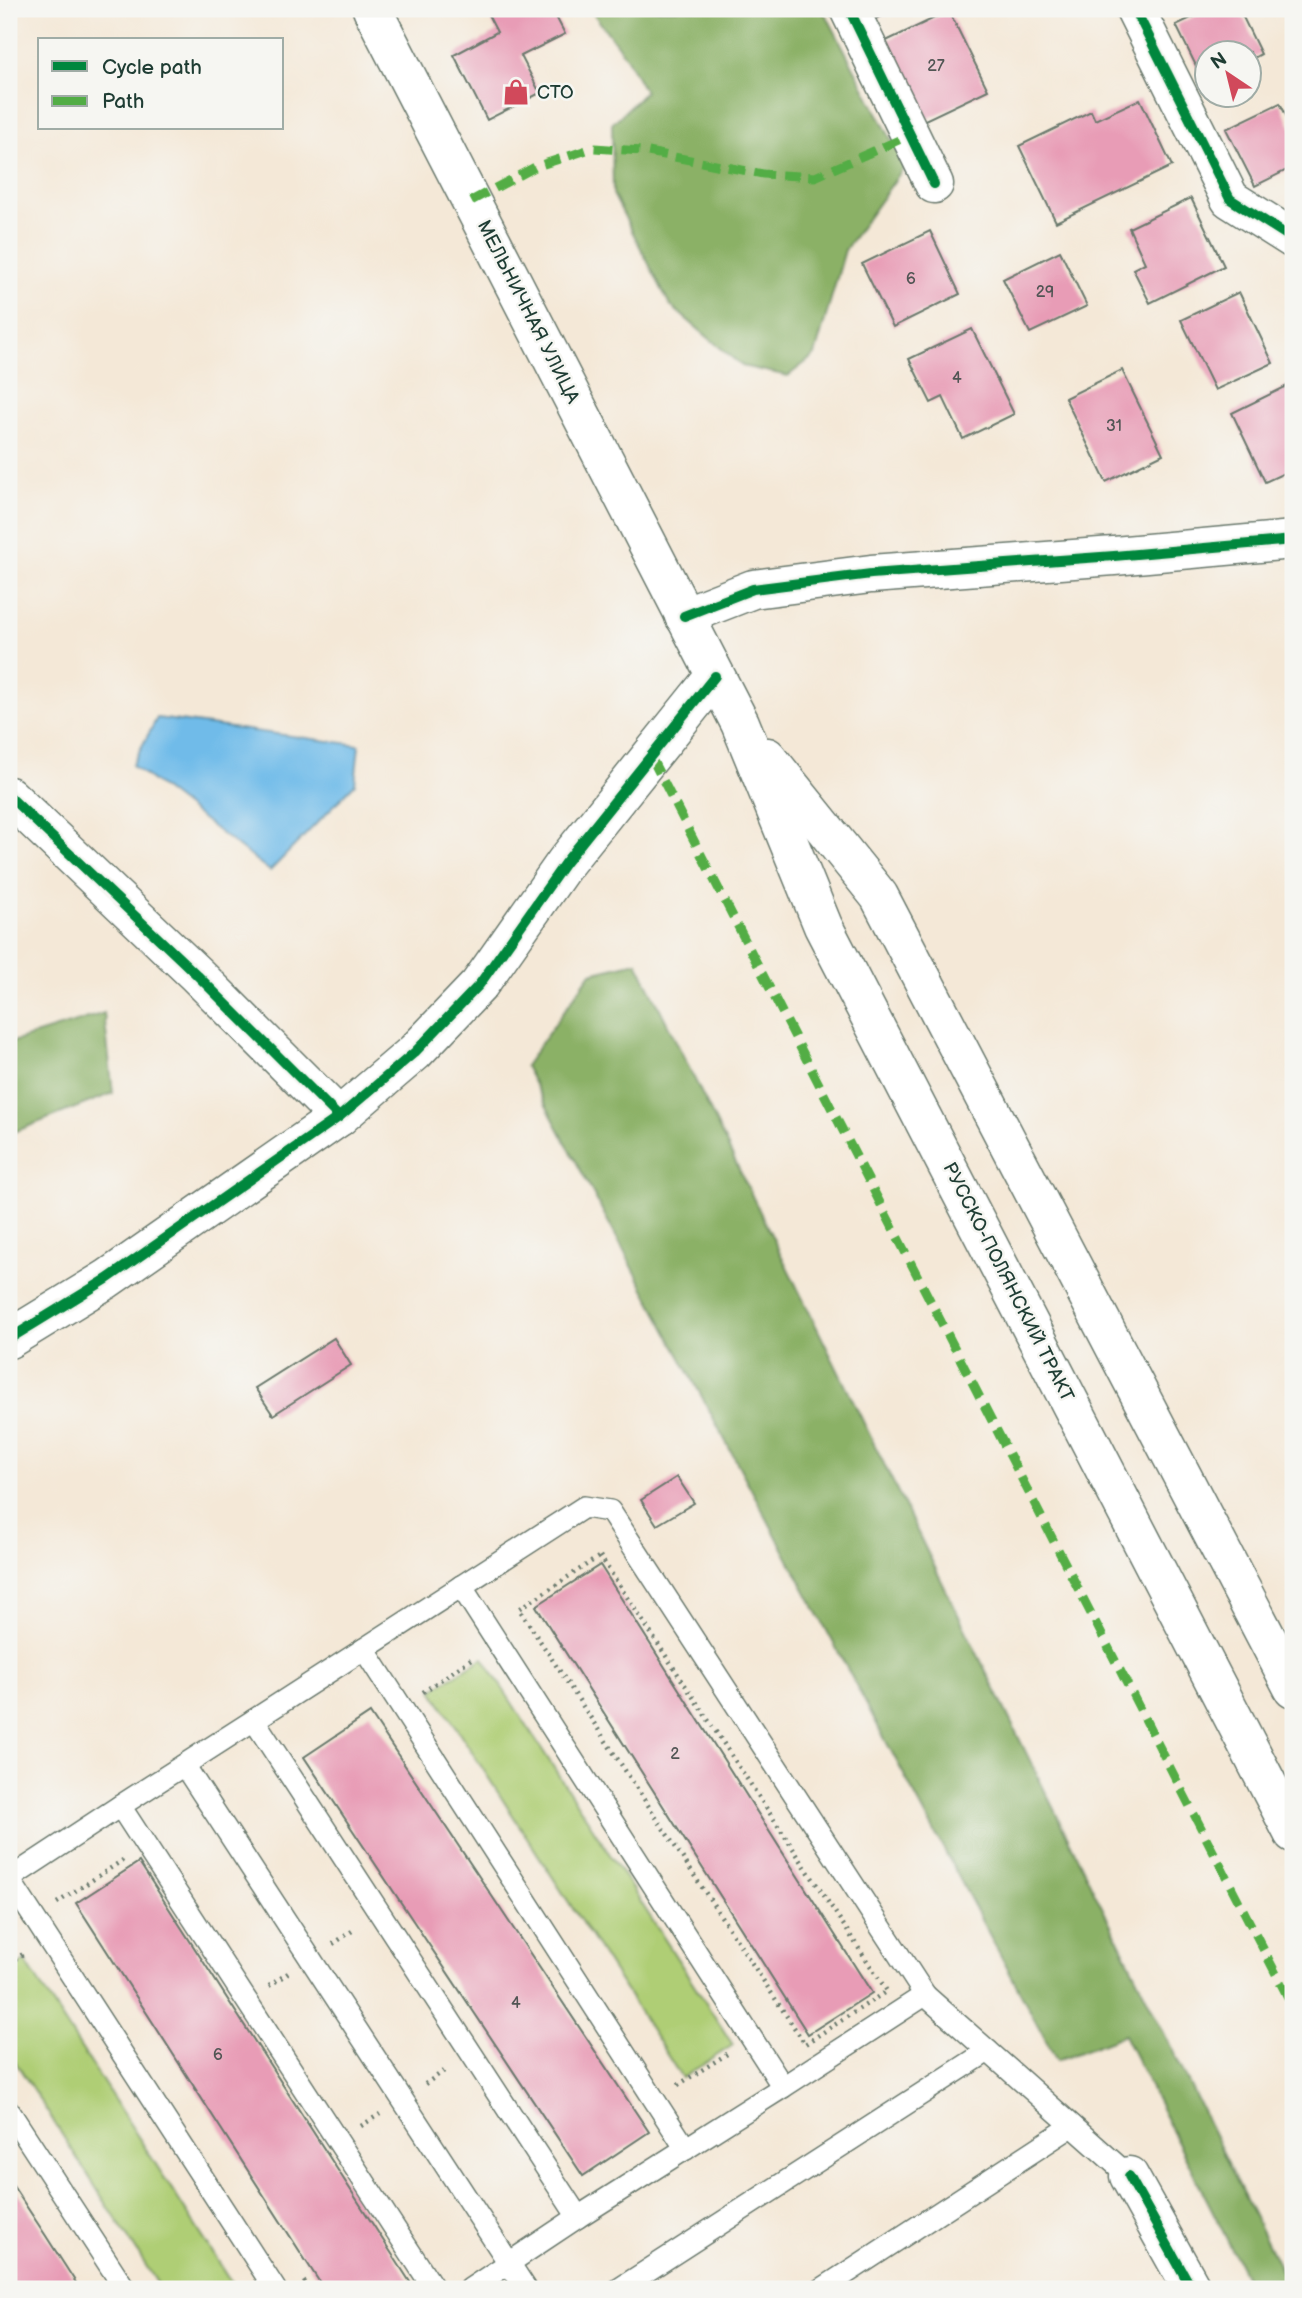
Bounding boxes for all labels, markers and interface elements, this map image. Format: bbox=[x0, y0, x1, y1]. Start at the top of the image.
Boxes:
legend bbox=[38, 38, 284, 130]
north arrow bbox=[1194, 38, 1264, 108]
text: N bbox=[1207, 48, 1232, 75]
text: Cycle path bbox=[102, 55, 202, 80]
house number: 27 bbox=[927, 57, 945, 76]
shop icon: СТО bbox=[501, 77, 531, 107]
place label: СТО bbox=[537, 81, 574, 104]
text: Path bbox=[102, 89, 144, 114]
street label: МЕЛЬНИЧНАЯ УЛИЦА bbox=[472, 217, 584, 408]
house number: 6 bbox=[906, 270, 916, 289]
house number: 29 bbox=[1036, 283, 1054, 302]
house number: 4 bbox=[952, 369, 962, 388]
house number: 31 bbox=[1106, 417, 1122, 436]
street label: РУССКО-ПОЛЯНСКИЙ ТРАКТ bbox=[938, 1159, 1078, 1405]
house number: 2 bbox=[670, 1745, 680, 1764]
house number: 4 bbox=[511, 1994, 521, 2013]
house number: 6 bbox=[213, 2046, 223, 2065]

